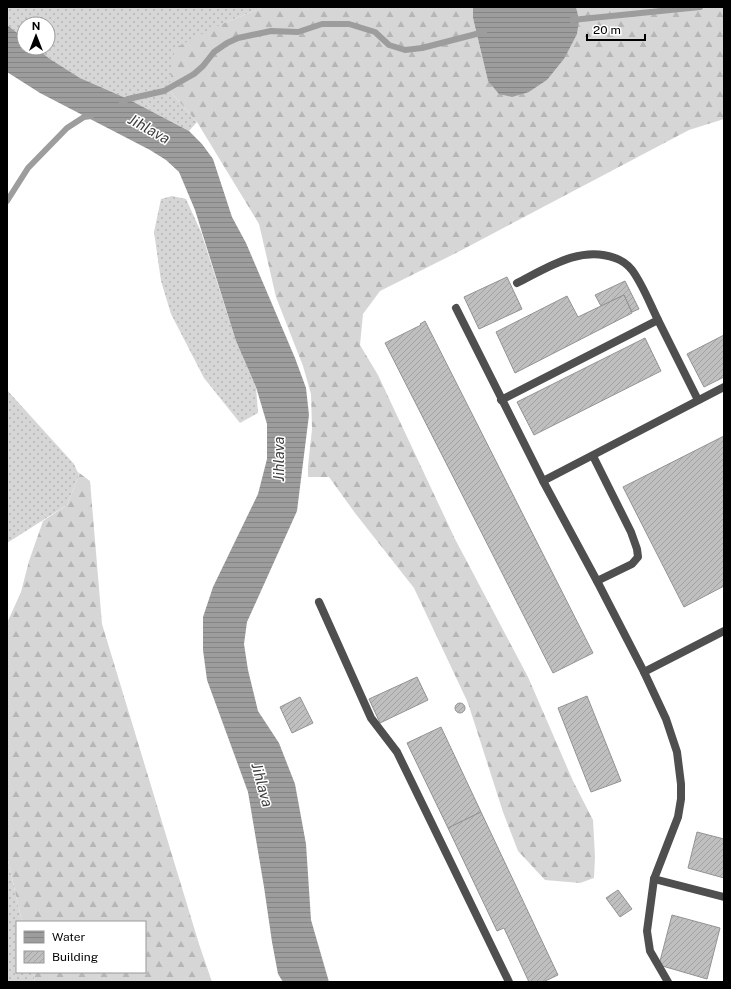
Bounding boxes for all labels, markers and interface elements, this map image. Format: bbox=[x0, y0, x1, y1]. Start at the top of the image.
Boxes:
north arrow bbox=[16, 16, 56, 56]
scale bar bbox=[587, 16, 645, 42]
text: N bbox=[32, 20, 40, 32]
text: 20 m bbox=[593, 23, 621, 37]
water label: Jihlava bbox=[125, 110, 173, 147]
water label: Jihlava bbox=[270, 436, 287, 482]
water label: Jihlava bbox=[248, 761, 277, 809]
legend bbox=[16, 921, 146, 973]
text: Water bbox=[52, 930, 86, 944]
text: Building bbox=[52, 950, 98, 964]

